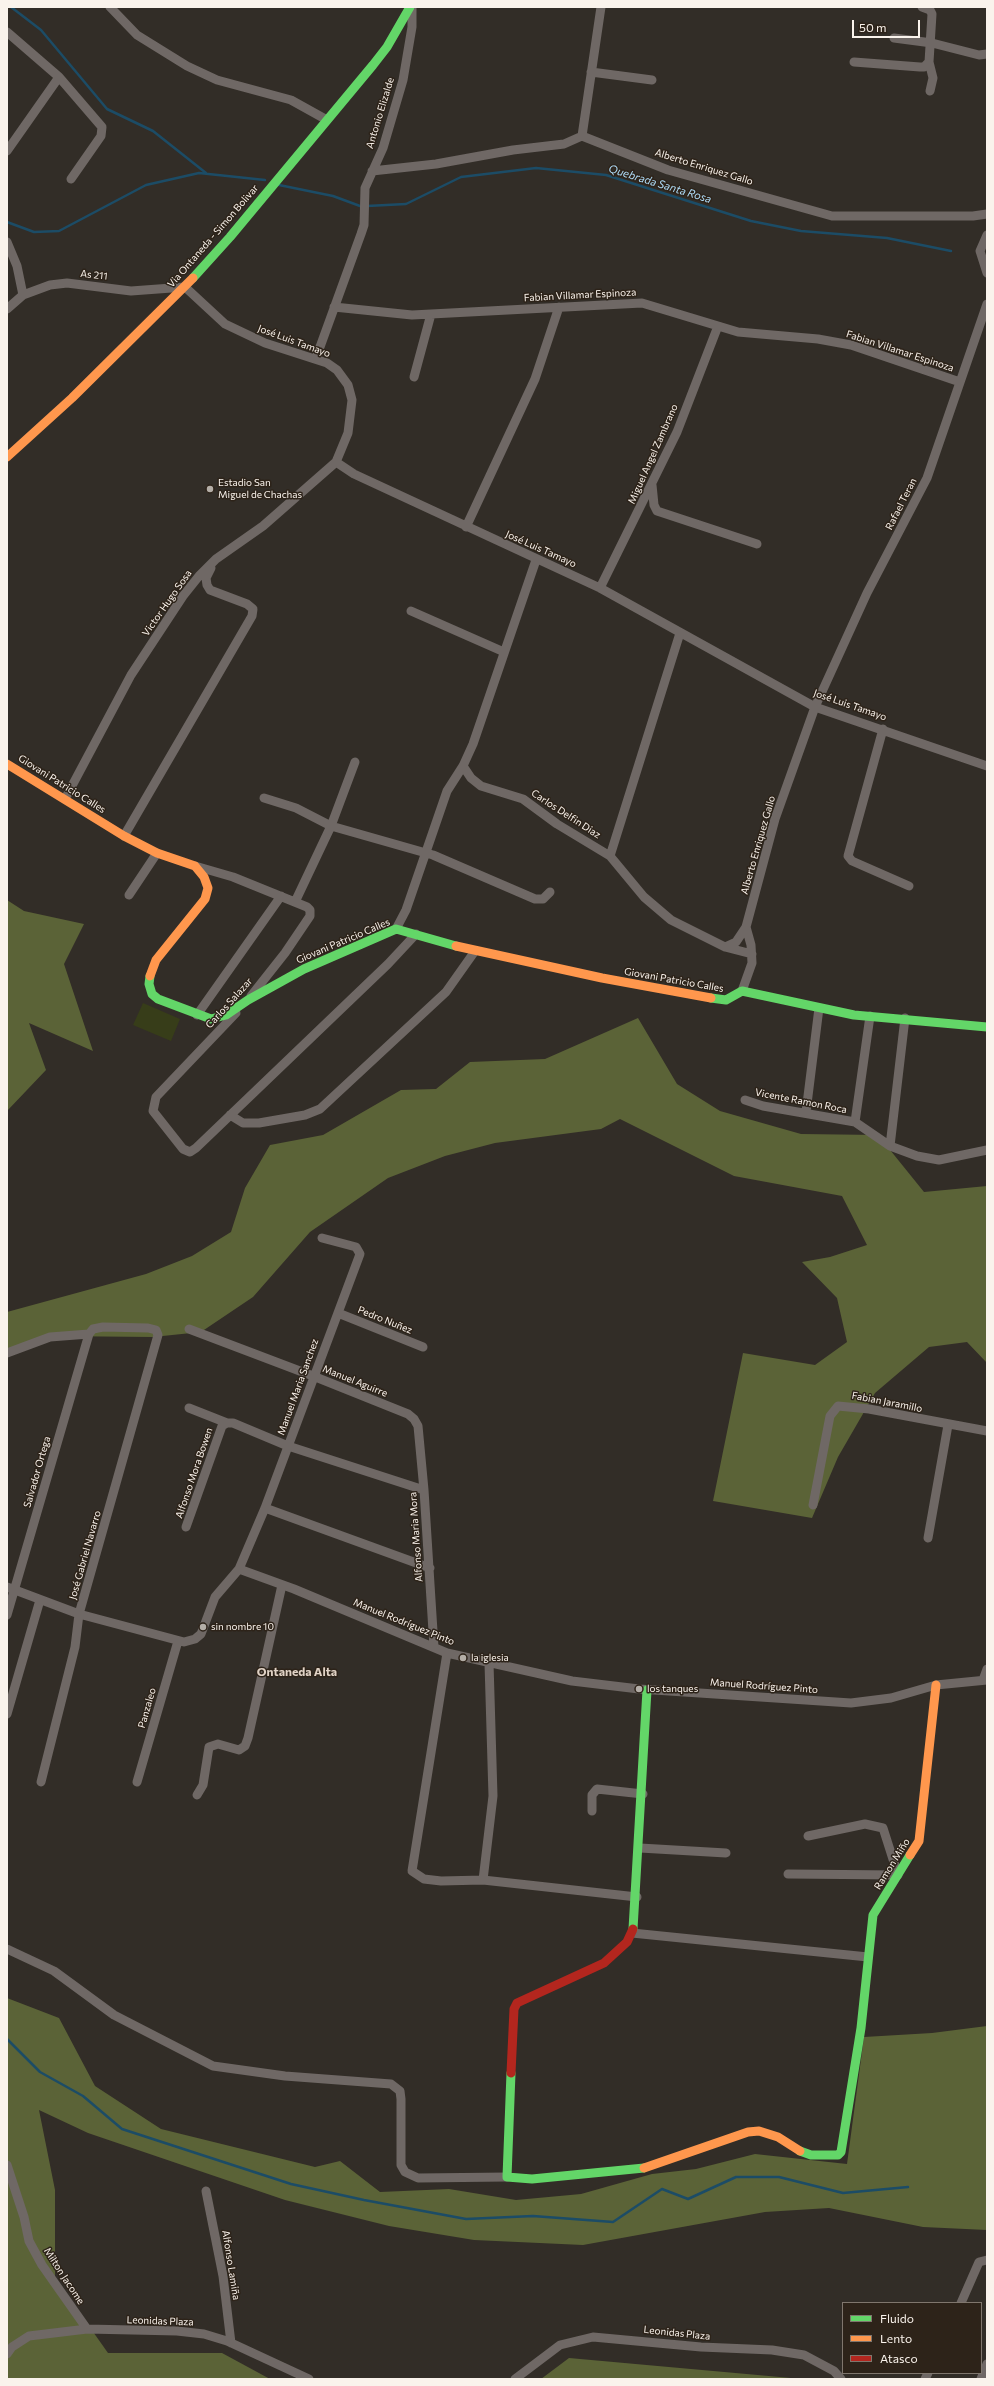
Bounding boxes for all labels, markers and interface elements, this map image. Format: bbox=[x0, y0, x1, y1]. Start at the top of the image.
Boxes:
scale bar bbox=[854, 12, 922, 38]
text: 50 m bbox=[859, 20, 887, 34]
street label: Antonio Elizalde bbox=[363, 76, 397, 150]
street label: Alberto Enriquez Gallo bbox=[653, 146, 755, 188]
water label: Quebrada Santa Rosa bbox=[607, 162, 713, 206]
street label: Via Ontaneda - Simon Bolivar bbox=[165, 182, 261, 290]
street label: As 211 bbox=[80, 268, 108, 282]
street label: Fabian Villamar Espinoza bbox=[523, 286, 637, 304]
street label: José Luis Tamayo bbox=[256, 322, 332, 360]
street label: Fabian Villamar Espinoza bbox=[845, 328, 955, 374]
street label: Miguel Angel Zambrano bbox=[626, 402, 680, 506]
street label: Rafael Teran bbox=[883, 476, 919, 532]
place label: Estadio San Miguel de Chachas bbox=[218, 477, 302, 500]
marker: Estadio San Miguel de Chachas bbox=[205, 484, 215, 494]
street label: José Luis Tamayo bbox=[504, 528, 578, 570]
street label: Victor Hugo Sosa bbox=[140, 568, 194, 638]
street label: José Luis Tamayo bbox=[812, 687, 888, 723]
street label: Giovani Patricio Calles bbox=[16, 752, 108, 816]
street label: Carlos Delfin Diaz bbox=[529, 787, 603, 841]
street label: Alberto Enriquez Gallo bbox=[738, 794, 778, 896]
street label: Giovani Patricio Calles bbox=[294, 916, 392, 966]
street label: Giovani Patricio Calles bbox=[623, 965, 725, 995]
street label: Carlos Salazar bbox=[203, 975, 255, 1031]
street label: Vicente Ramon Roca bbox=[754, 1086, 848, 1116]
street label: Pedro Nuñez bbox=[356, 1304, 414, 1336]
street label: Manuel Maria Sanchez bbox=[275, 1337, 321, 1437]
street label: Manuel Aguirre bbox=[321, 1362, 389, 1400]
street label: Fabian Jaramillo bbox=[851, 1389, 923, 1415]
street label: Alfonso Mora Bowen bbox=[173, 1426, 215, 1520]
street label: Salvador Ortega bbox=[21, 1435, 53, 1509]
street label: Alfonso Maria Mora bbox=[407, 1492, 425, 1582]
street label: José Gabriel Navarro bbox=[67, 1509, 103, 1601]
street label: Manuel Rodríguez Pinto bbox=[352, 1596, 456, 1648]
place label: sin nombre 10 bbox=[211, 1621, 274, 1633]
marker: sin nombre 10 bbox=[198, 1622, 208, 1632]
place label: la iglesia bbox=[471, 1652, 509, 1664]
marker: la iglesia bbox=[458, 1653, 468, 1663]
district label: Ontaneda Alta bbox=[257, 1665, 337, 1679]
street label: Manuel Rodríguez Pinto bbox=[710, 1676, 818, 1696]
place label: los tanques bbox=[647, 1683, 698, 1695]
marker: los tanques bbox=[634, 1684, 644, 1694]
street label: Panzaleo bbox=[136, 1687, 158, 1729]
street label: Ramon Miño bbox=[872, 1836, 912, 1892]
street label: Alfonso Lamiña bbox=[220, 2229, 242, 2301]
street label: Milton Jacome bbox=[41, 2245, 87, 2307]
legend bbox=[842, 2302, 982, 2374]
text: Fluido bbox=[880, 2311, 914, 2325]
street label: Leonidas Plaza bbox=[126, 2314, 194, 2328]
street label: Leonidas Plaza bbox=[643, 2324, 711, 2342]
text: Lento bbox=[880, 2331, 912, 2345]
text: Atasco bbox=[880, 2351, 918, 2365]

